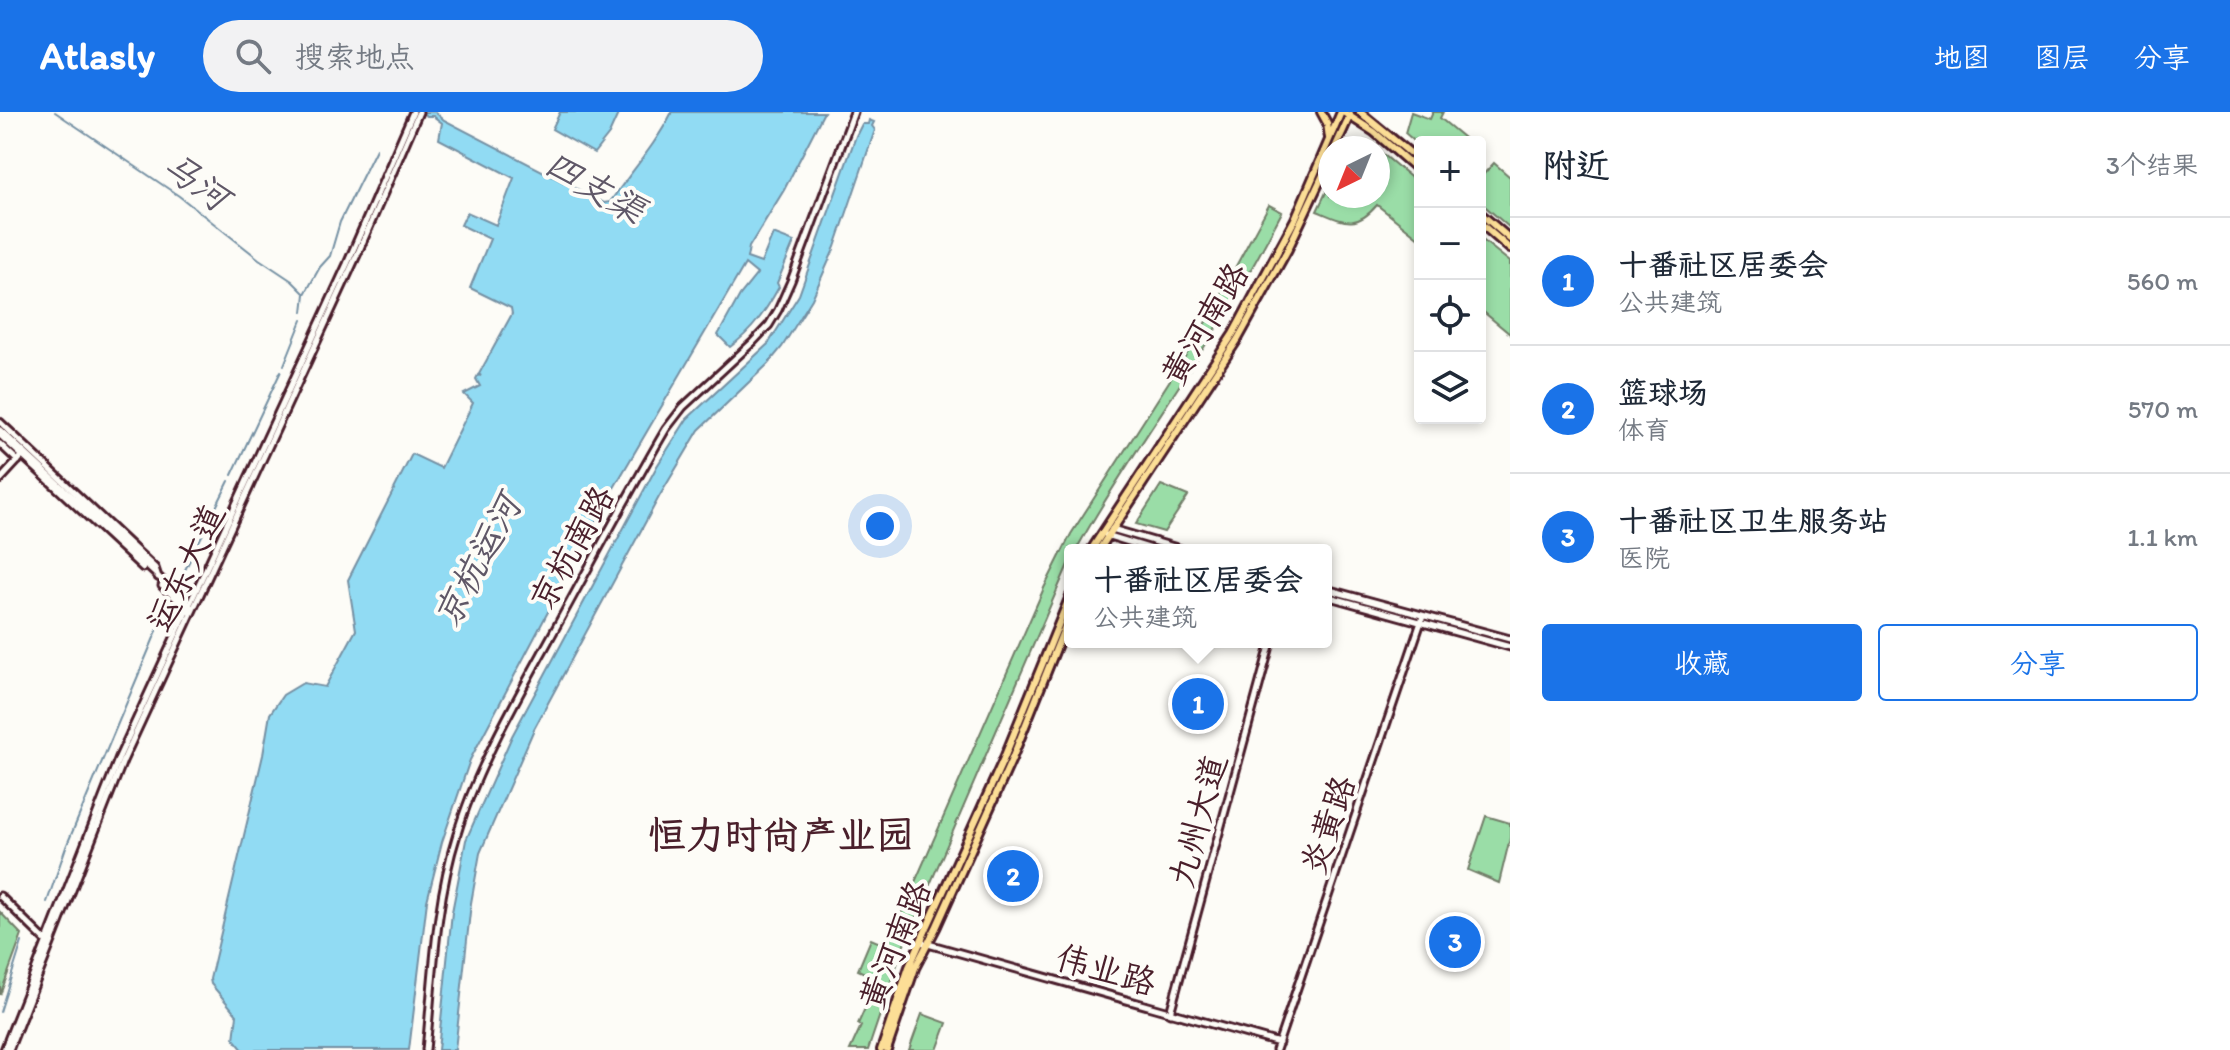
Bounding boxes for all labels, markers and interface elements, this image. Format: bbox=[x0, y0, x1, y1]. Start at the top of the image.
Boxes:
search box bbox=[203, 20, 763, 92]
text: Atlasly bbox=[40, 33, 155, 79]
icon: search bbox=[231, 34, 275, 78]
text: 搜索地点 bbox=[295, 38, 415, 75]
text: 地图 bbox=[1934, 40, 1990, 74]
text: 图层 bbox=[2034, 40, 2090, 74]
text: 分享 bbox=[2134, 40, 2190, 74]
north arrow bbox=[1318, 136, 1390, 208]
map controls bbox=[1414, 136, 1486, 424]
button: + bbox=[1414, 136, 1486, 208]
water label: 四支渠 bbox=[537, 141, 655, 234]
water label: 马河 bbox=[154, 142, 242, 222]
text: 附近 bbox=[1542, 145, 1610, 186]
text: 3个结果 bbox=[2106, 149, 2198, 181]
button: − bbox=[1414, 208, 1486, 280]
text: 十番社区居委会 bbox=[1618, 246, 1828, 283]
street label: 黄河南路 bbox=[1152, 255, 1258, 393]
text: 1 bbox=[1562, 265, 1574, 297]
text: 560 m bbox=[2127, 265, 2198, 297]
button: locate bbox=[1414, 280, 1486, 352]
text: 公共建筑 bbox=[1618, 286, 1722, 318]
button: layers bbox=[1414, 352, 1486, 424]
text: 篮球场 bbox=[1618, 374, 1708, 411]
text: 2 bbox=[1561, 393, 1575, 425]
text: 570 m bbox=[2128, 393, 2198, 425]
text: 体育 bbox=[1618, 414, 1670, 446]
street label: 京杭南路 bbox=[521, 479, 623, 617]
water label: 京杭运河 bbox=[424, 483, 532, 635]
street label: 运东大道 bbox=[139, 498, 233, 638]
text: 十番社区卫生服务站 bbox=[1618, 502, 1888, 539]
your location bbox=[860, 506, 900, 546]
text: 3 bbox=[1561, 521, 1575, 553]
text: 1.1 km bbox=[2127, 521, 2198, 553]
text: 医院 bbox=[1618, 542, 1670, 574]
popup bbox=[1064, 544, 1332, 648]
text: 十番社区居委会 bbox=[1093, 561, 1303, 598]
text: 公共建筑 bbox=[1093, 601, 1197, 633]
button: 收藏 bbox=[1542, 624, 1862, 701]
button: 分享 bbox=[1878, 624, 2198, 701]
pin: 1 bbox=[1172, 674, 1224, 734]
street label: 九州大道 bbox=[1161, 750, 1235, 892]
street label: 炎黄路 bbox=[1292, 770, 1364, 880]
district label: 恒力时尚产业园 bbox=[648, 812, 914, 858]
pin: 2 bbox=[987, 846, 1039, 906]
street label: 黄河南路 bbox=[851, 874, 939, 1016]
pin: 3 bbox=[1429, 912, 1481, 972]
street label: 伟业路 bbox=[1051, 936, 1161, 1004]

